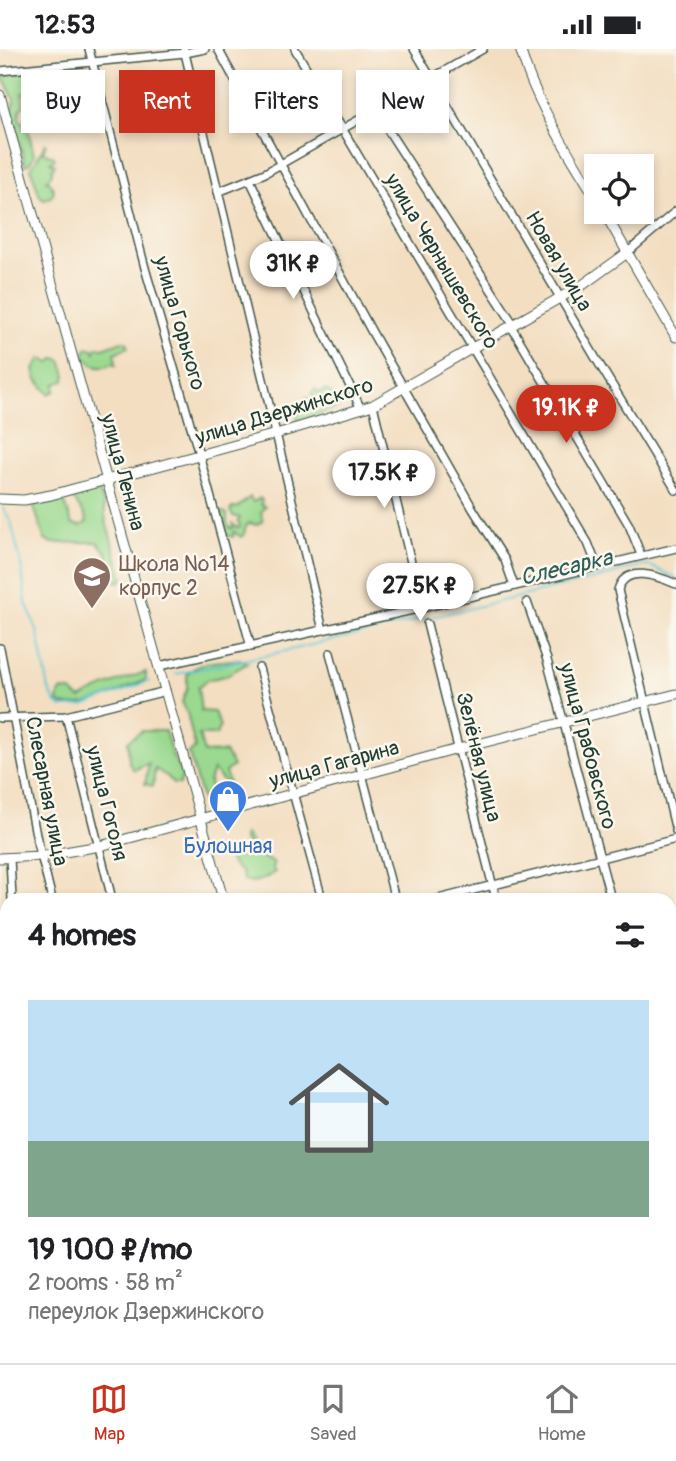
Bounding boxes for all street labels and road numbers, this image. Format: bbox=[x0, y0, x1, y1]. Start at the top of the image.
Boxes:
street label: улица Чернышевского bbox=[378, 168, 505, 354]
street label: Новая улица bbox=[519, 206, 598, 316]
street label: улица Горького bbox=[147, 252, 212, 393]
street label: улица Дзержинского bbox=[191, 372, 376, 452]
street label: улица Ленина bbox=[94, 410, 151, 534]
street label: улица Грабовского bbox=[552, 659, 623, 832]
street label: Зелёная улица bbox=[449, 690, 508, 825]
street label: Слесарная улица bbox=[19, 714, 74, 868]
street label: улица Гагарина bbox=[265, 734, 402, 795]
street label: улица Гоголя bbox=[79, 742, 134, 863]

